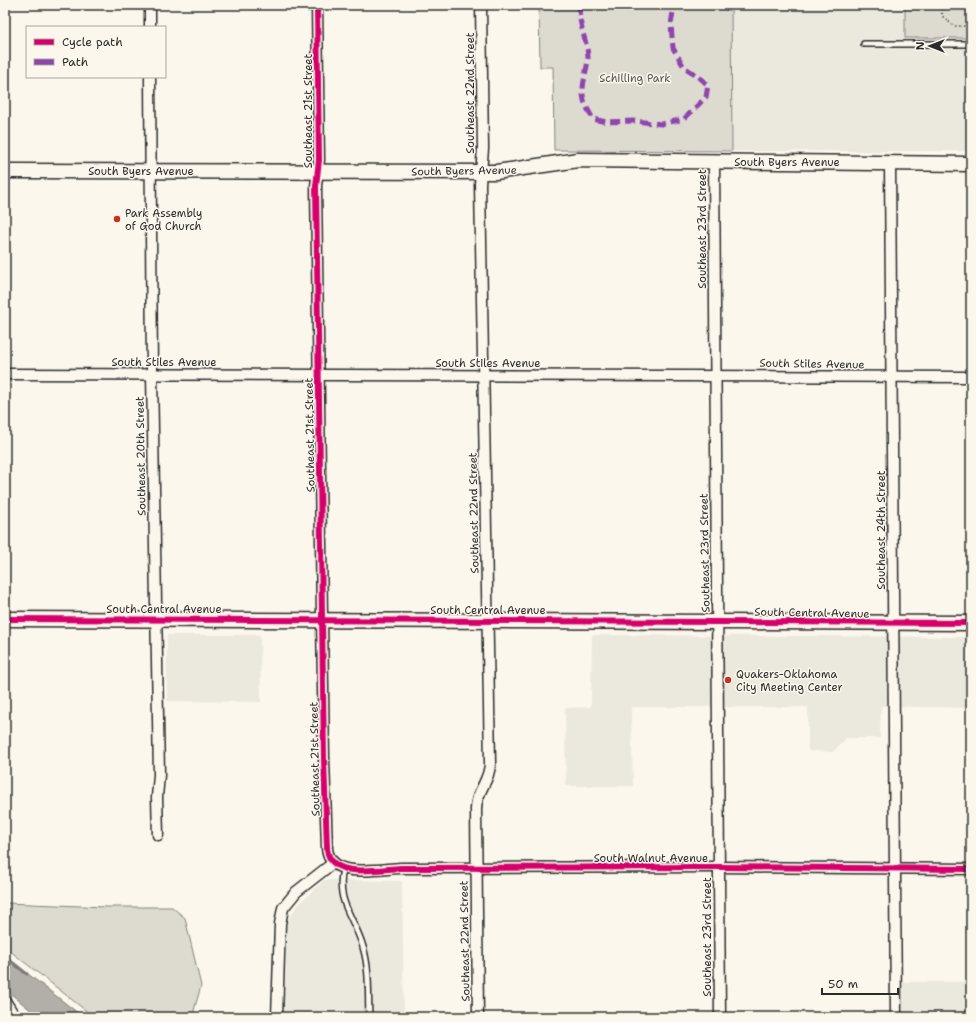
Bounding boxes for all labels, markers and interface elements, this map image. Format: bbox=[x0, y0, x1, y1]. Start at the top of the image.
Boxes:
legend bbox=[26, 26, 166, 78]
north arrow bbox=[910, 26, 950, 66]
street label: Southeast 22nd Street bbox=[463, 32, 478, 154]
text: Cycle path bbox=[62, 34, 123, 50]
text: N bbox=[913, 41, 928, 50]
text: Path bbox=[62, 54, 88, 70]
street label: Southeast 21st Street bbox=[301, 54, 316, 168]
park label: Schilling Park bbox=[599, 71, 671, 86]
street label: South Byers Avenue bbox=[734, 155, 840, 170]
street label: South Byers Avenue bbox=[411, 163, 517, 179]
street label: South Byers Avenue bbox=[88, 164, 194, 179]
street label: Southeast 23rd Street bbox=[695, 169, 710, 289]
place label: Park Assembly of God Church bbox=[125, 206, 202, 234]
marker: Park Assembly of God Church bbox=[112, 214, 122, 224]
street label: South Stiles Avenue bbox=[111, 355, 217, 370]
street label: South Stiles Avenue bbox=[435, 356, 541, 371]
street label: South Stiles Avenue bbox=[759, 356, 865, 372]
street label: Southeast 21st Street bbox=[301, 377, 318, 492]
street label: Southeast 20th Street bbox=[132, 396, 150, 516]
street label: Southeast 22nd Street bbox=[465, 452, 483, 574]
street label: Southeast 24th Street bbox=[874, 470, 889, 590]
street label: Southeast 23rd Street bbox=[696, 493, 714, 613]
street label: South Central Avenue bbox=[106, 602, 222, 617]
street label: South Central Avenue bbox=[430, 603, 546, 618]
street label: South Central Avenue bbox=[754, 604, 870, 622]
place label: Quakers-Oklahoma City Meeting Center bbox=[736, 667, 843, 695]
marker: Quakers-Oklahoma City Meeting Center bbox=[723, 675, 733, 685]
street label: Southeast 21st Street bbox=[306, 701, 323, 816]
street label: South Walnut Avenue bbox=[594, 851, 708, 866]
street label: Southeast 23rd Street bbox=[700, 877, 715, 997]
street label: Southeast 22nd Street bbox=[456, 880, 474, 1002]
scale bar bbox=[822, 970, 898, 996]
text: 50 m bbox=[828, 976, 858, 992]

